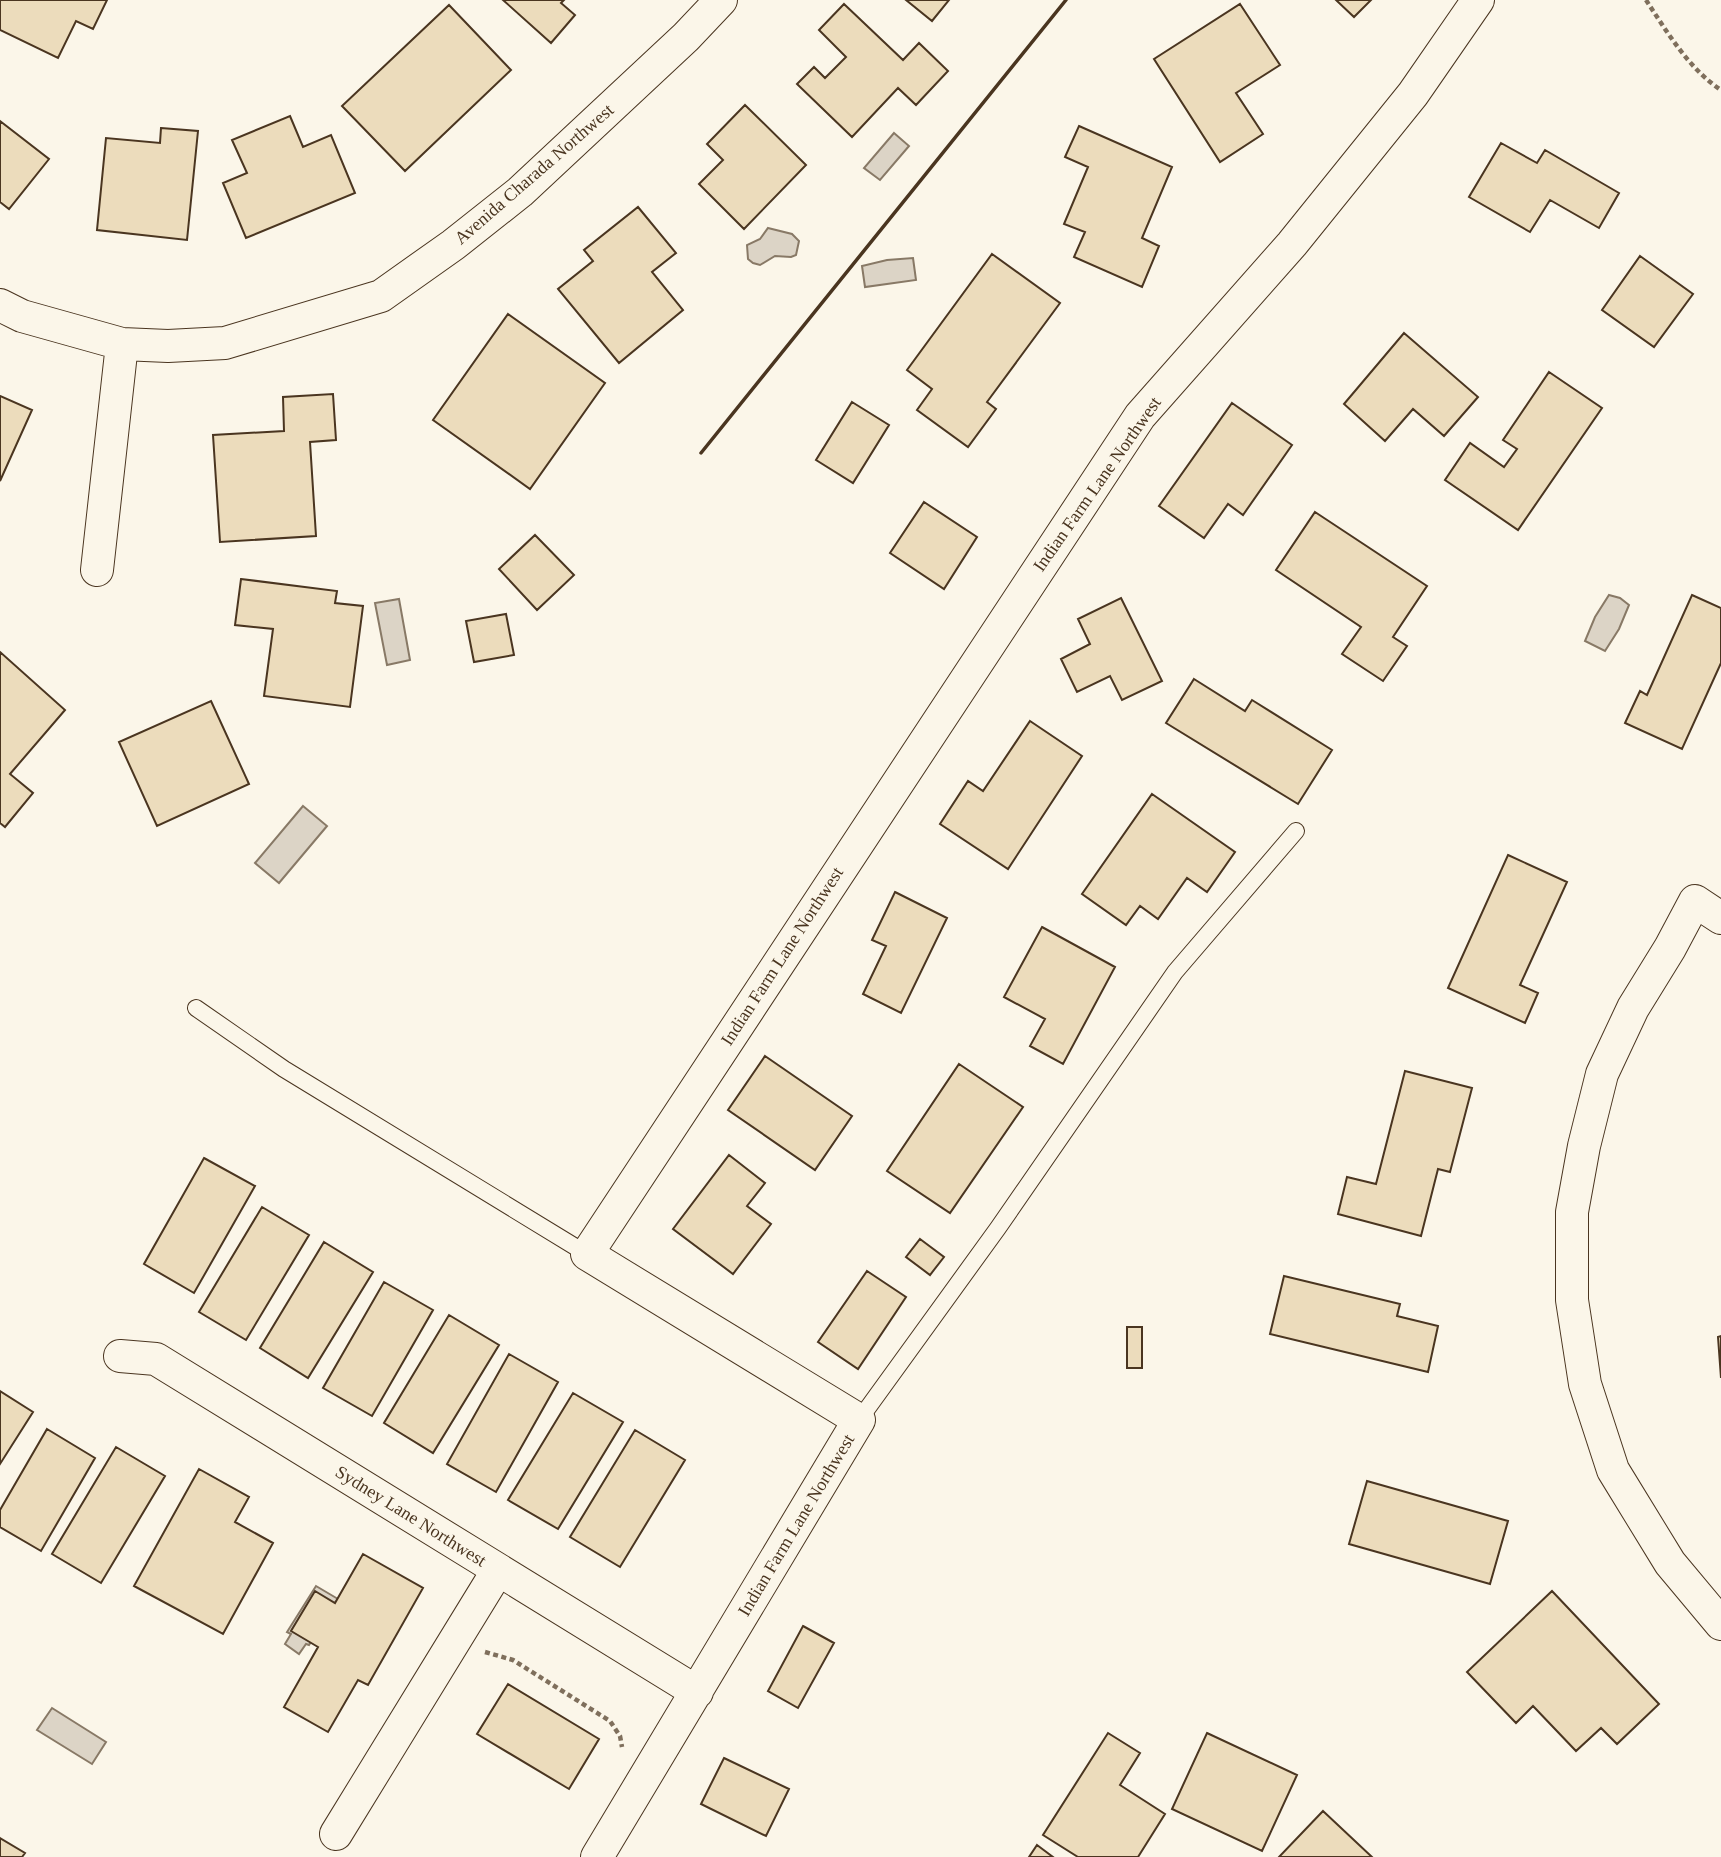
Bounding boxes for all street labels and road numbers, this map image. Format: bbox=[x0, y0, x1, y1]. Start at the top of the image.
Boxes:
street label: Avenida Charada Northwest bbox=[451, 100, 617, 248]
street label: Indian Farm Lane Northwest bbox=[1029, 393, 1165, 575]
street label: Indian Farm Lane Northwest bbox=[717, 863, 847, 1049]
street label: Indian Farm Lane Northwest bbox=[734, 1431, 858, 1619]
street label: Sydney Lane Northwest bbox=[332, 1461, 490, 1571]

